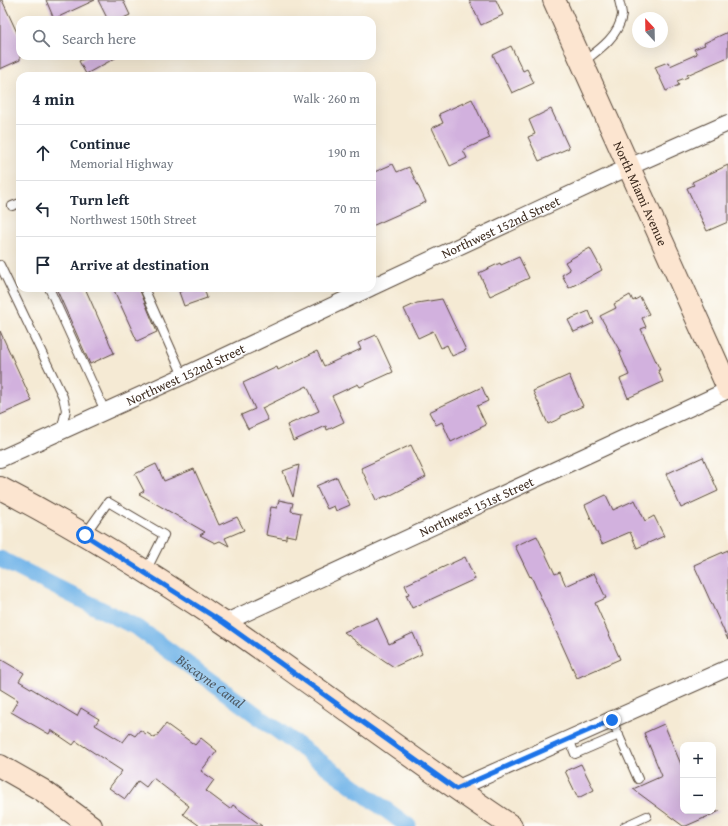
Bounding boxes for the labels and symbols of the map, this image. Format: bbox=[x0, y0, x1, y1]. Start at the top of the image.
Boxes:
north arrow bbox=[632, 12, 668, 48]
street label: North Miami Avenue bbox=[609, 138, 672, 249]
street label: Northwest 152nd Street bbox=[438, 191, 564, 263]
street label: Northwest 152nd Street bbox=[123, 339, 249, 410]
street label: Northwest 151st Street bbox=[416, 472, 537, 542]
route start bbox=[76, 526, 94, 544]
water label: Biscayne Canal bbox=[171, 649, 249, 713]
route end bbox=[603, 711, 621, 729]

